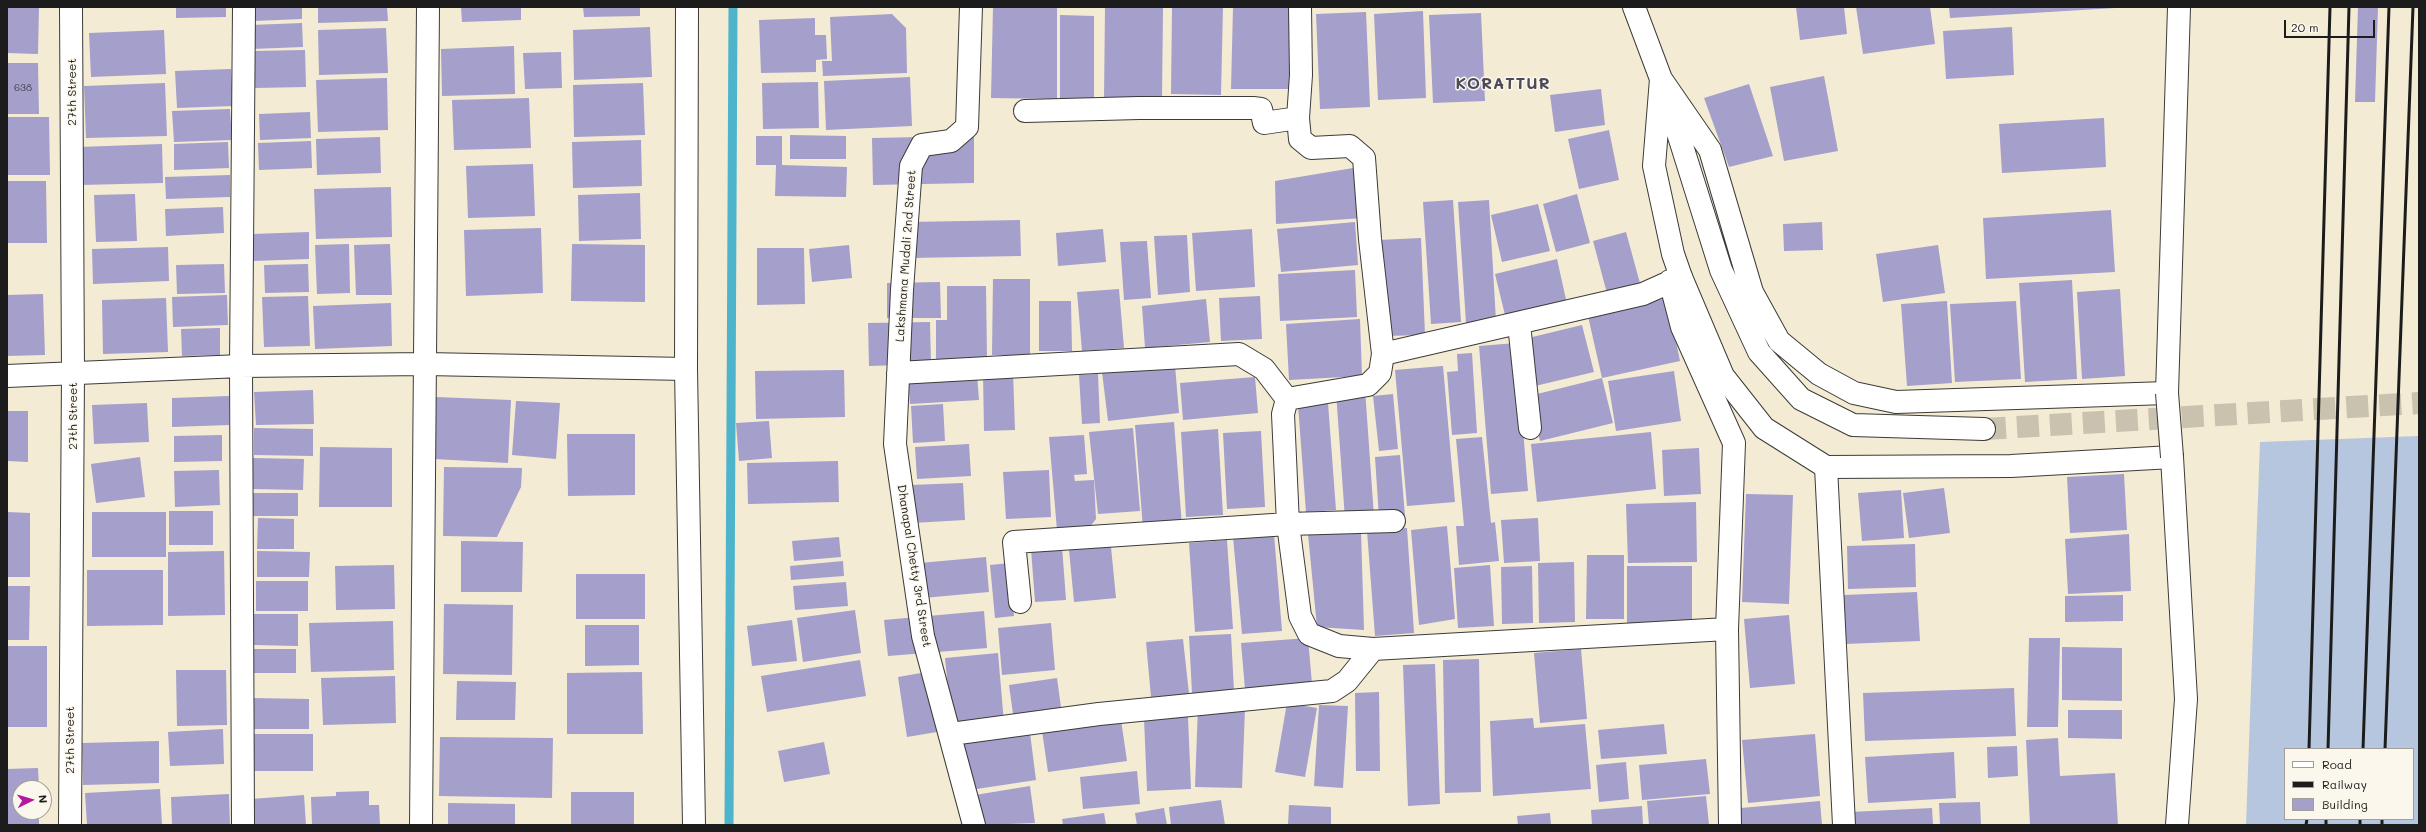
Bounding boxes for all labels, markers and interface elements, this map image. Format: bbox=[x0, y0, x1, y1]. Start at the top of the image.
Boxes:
scale bar bbox=[2286, 12, 2377, 38]
text: 20 m bbox=[2291, 19, 2319, 35]
street label: 27th Street bbox=[65, 58, 79, 126]
district label: KORATTUR bbox=[1456, 74, 1550, 94]
house number: 638 bbox=[14, 82, 32, 94]
street label: Lakshmana Mudali 2nd Street bbox=[893, 169, 919, 343]
street label: 27th Street bbox=[66, 382, 80, 450]
street label: Dhanapal Chetty 3rd Street bbox=[894, 484, 934, 648]
street label: 27th Street bbox=[63, 706, 77, 774]
legend bbox=[2284, 748, 2414, 820]
text: Road bbox=[2322, 756, 2352, 772]
text: Railway bbox=[2322, 776, 2367, 792]
north arrow bbox=[12, 780, 52, 820]
text: N bbox=[36, 794, 51, 804]
text: Building bbox=[2322, 796, 2368, 812]

